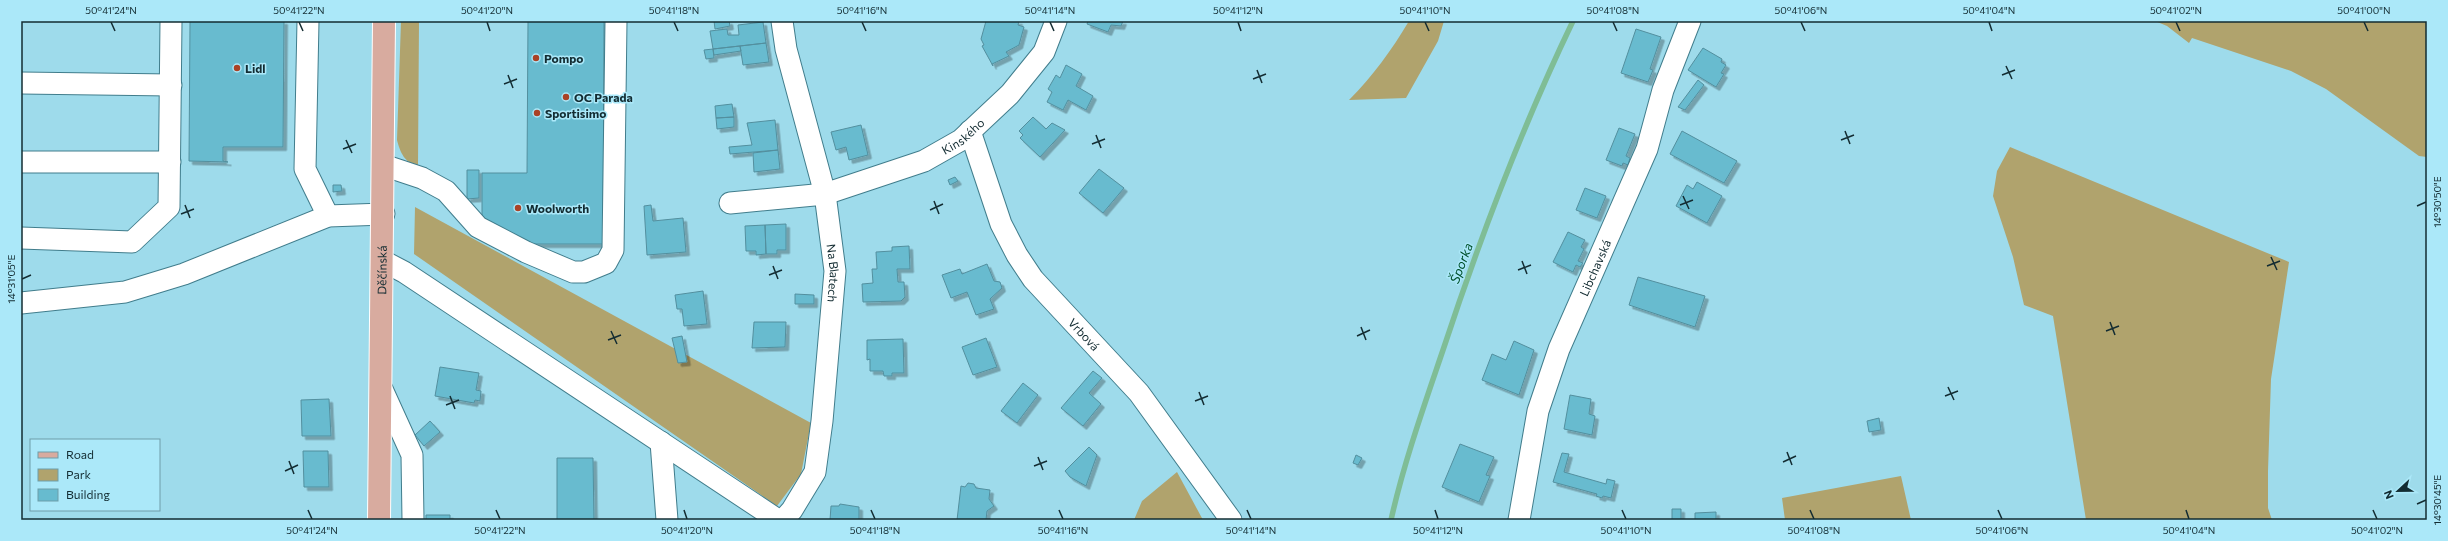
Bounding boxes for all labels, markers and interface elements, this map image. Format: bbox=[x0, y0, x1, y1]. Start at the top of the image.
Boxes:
text: 50°41'24"N bbox=[85, 4, 137, 16]
text: 50°41'22"N bbox=[273, 4, 325, 16]
text: 50°41'20"N bbox=[461, 4, 513, 16]
text: 50°41'18"N bbox=[649, 4, 699, 16]
text: 50°41'16"N bbox=[837, 4, 887, 16]
text: 50°41'14"N bbox=[1025, 4, 1075, 16]
text: 50°41'12"N bbox=[1213, 4, 1263, 16]
text: 50°41'10"N bbox=[1399, 4, 1451, 16]
text: 50°41'08"N bbox=[1587, 4, 1639, 16]
text: 50°41'06"N bbox=[1775, 4, 1827, 16]
text: 50°41'04"N bbox=[1963, 4, 2015, 16]
text: 50°41'02"N bbox=[2150, 4, 2202, 16]
text: 50°41'00"N bbox=[2337, 4, 2391, 16]
place label: Pompo bbox=[544, 51, 584, 65]
marker: Pompo bbox=[531, 53, 541, 63]
place label: Lidl bbox=[245, 61, 266, 75]
marker: Lidl bbox=[232, 63, 242, 73]
place label: OC Parada bbox=[574, 90, 633, 104]
marker: OC Parada bbox=[561, 92, 571, 102]
place label: Sportisimo bbox=[545, 106, 606, 120]
marker: Sportisimo bbox=[532, 108, 542, 118]
street label: Kinského bbox=[939, 115, 987, 157]
text: 14°30'50"E bbox=[2431, 176, 2443, 228]
place label: Woolworth bbox=[526, 201, 589, 215]
marker: Woolworth bbox=[513, 203, 523, 213]
street label: Libchavská bbox=[1576, 237, 1613, 298]
water label: Šporka bbox=[1445, 240, 1476, 286]
street label: Na Blatech bbox=[825, 243, 842, 303]
street label: Děčínská bbox=[374, 245, 389, 295]
text: 14°31'05"E bbox=[5, 254, 17, 303]
street label: Vrbová bbox=[1066, 315, 1103, 353]
legend bbox=[30, 439, 160, 511]
text: Road bbox=[66, 447, 94, 461]
text: Park bbox=[66, 467, 92, 481]
north arrow bbox=[2378, 471, 2418, 511]
text: 14°30'45"E bbox=[2431, 475, 2443, 525]
text: Building bbox=[66, 487, 110, 501]
text: N bbox=[2381, 489, 2396, 501]
text: 50°41'24"N bbox=[286, 524, 338, 536]
text: 50°41'22"N bbox=[474, 524, 526, 536]
text: 50°41'20"N bbox=[661, 524, 713, 536]
text: 50°41'18"N bbox=[850, 524, 900, 536]
text: 50°41'16"N bbox=[1038, 524, 1088, 536]
text: 50°41'14"N bbox=[1226, 524, 1276, 536]
text: 50°41'12"N bbox=[1413, 524, 1463, 536]
text: 50°41'10"N bbox=[1600, 524, 1652, 536]
text: 50°41'08"N bbox=[1788, 524, 1840, 536]
text: 50°41'06"N bbox=[1976, 524, 2028, 536]
text: 50°41'04"N bbox=[2163, 524, 2215, 536]
text: 50°41'02"N bbox=[2351, 524, 2403, 536]

